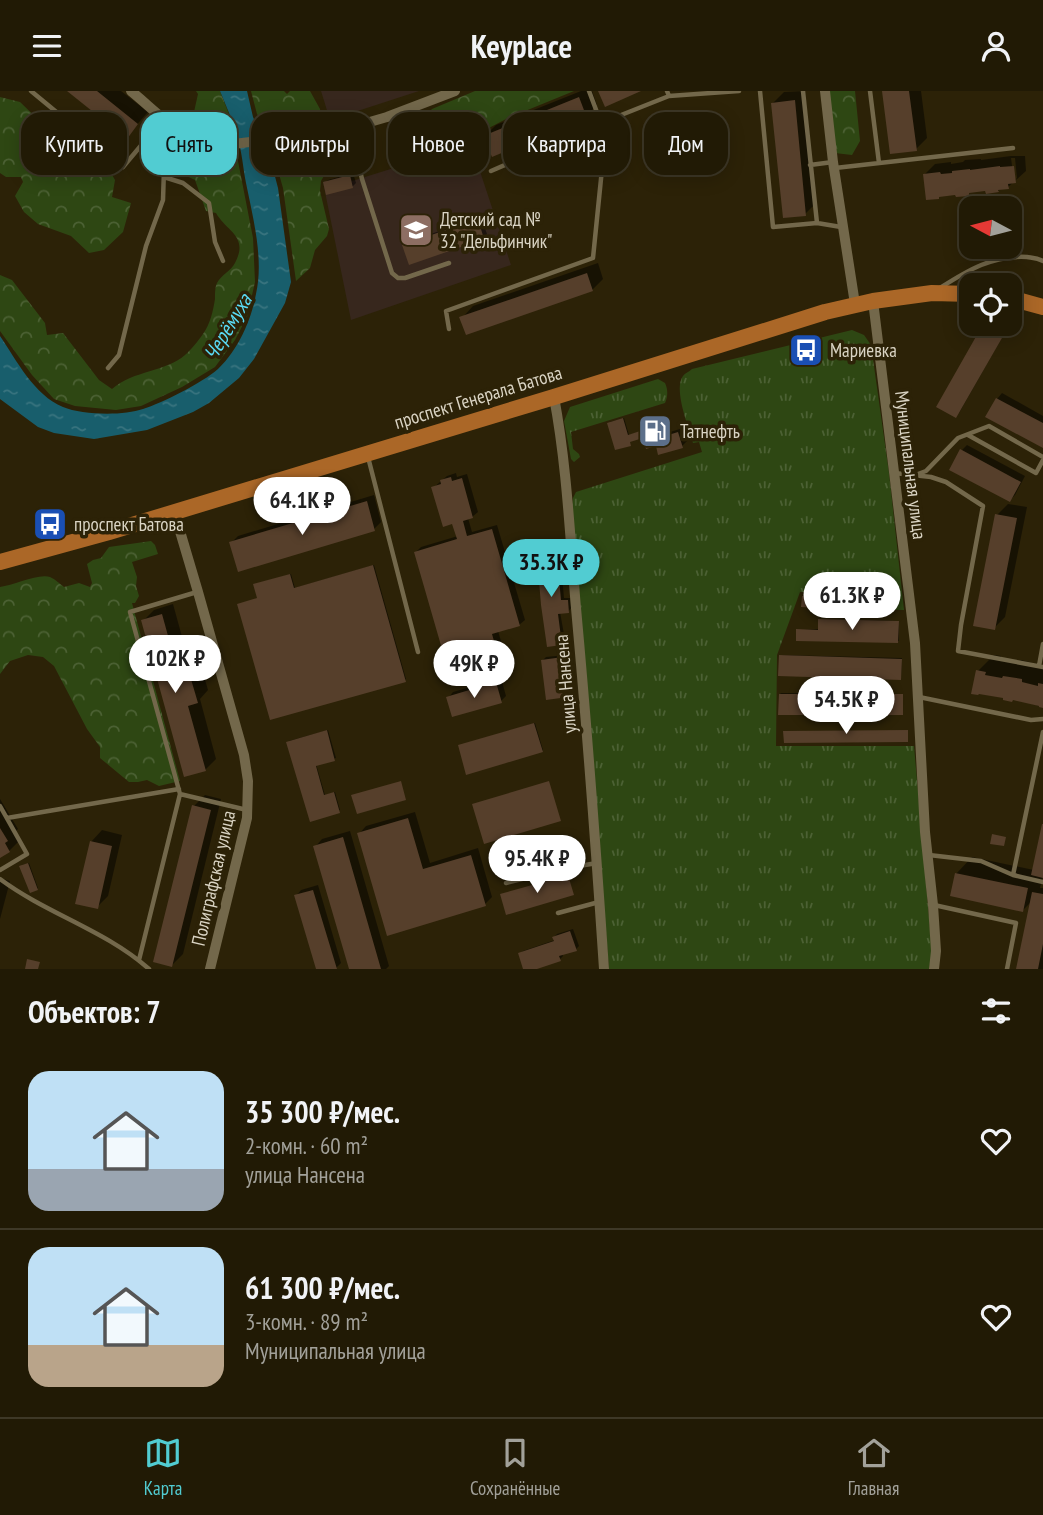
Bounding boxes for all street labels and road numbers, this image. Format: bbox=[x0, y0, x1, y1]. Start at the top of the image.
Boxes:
street label: проспект Генерала Батова bbox=[391, 360, 565, 434]
street label: Муниципальная улица bbox=[890, 389, 932, 541]
street label: улица Нансена bbox=[549, 634, 581, 734]
street label: Полиграфская улица bbox=[186, 808, 240, 948]

